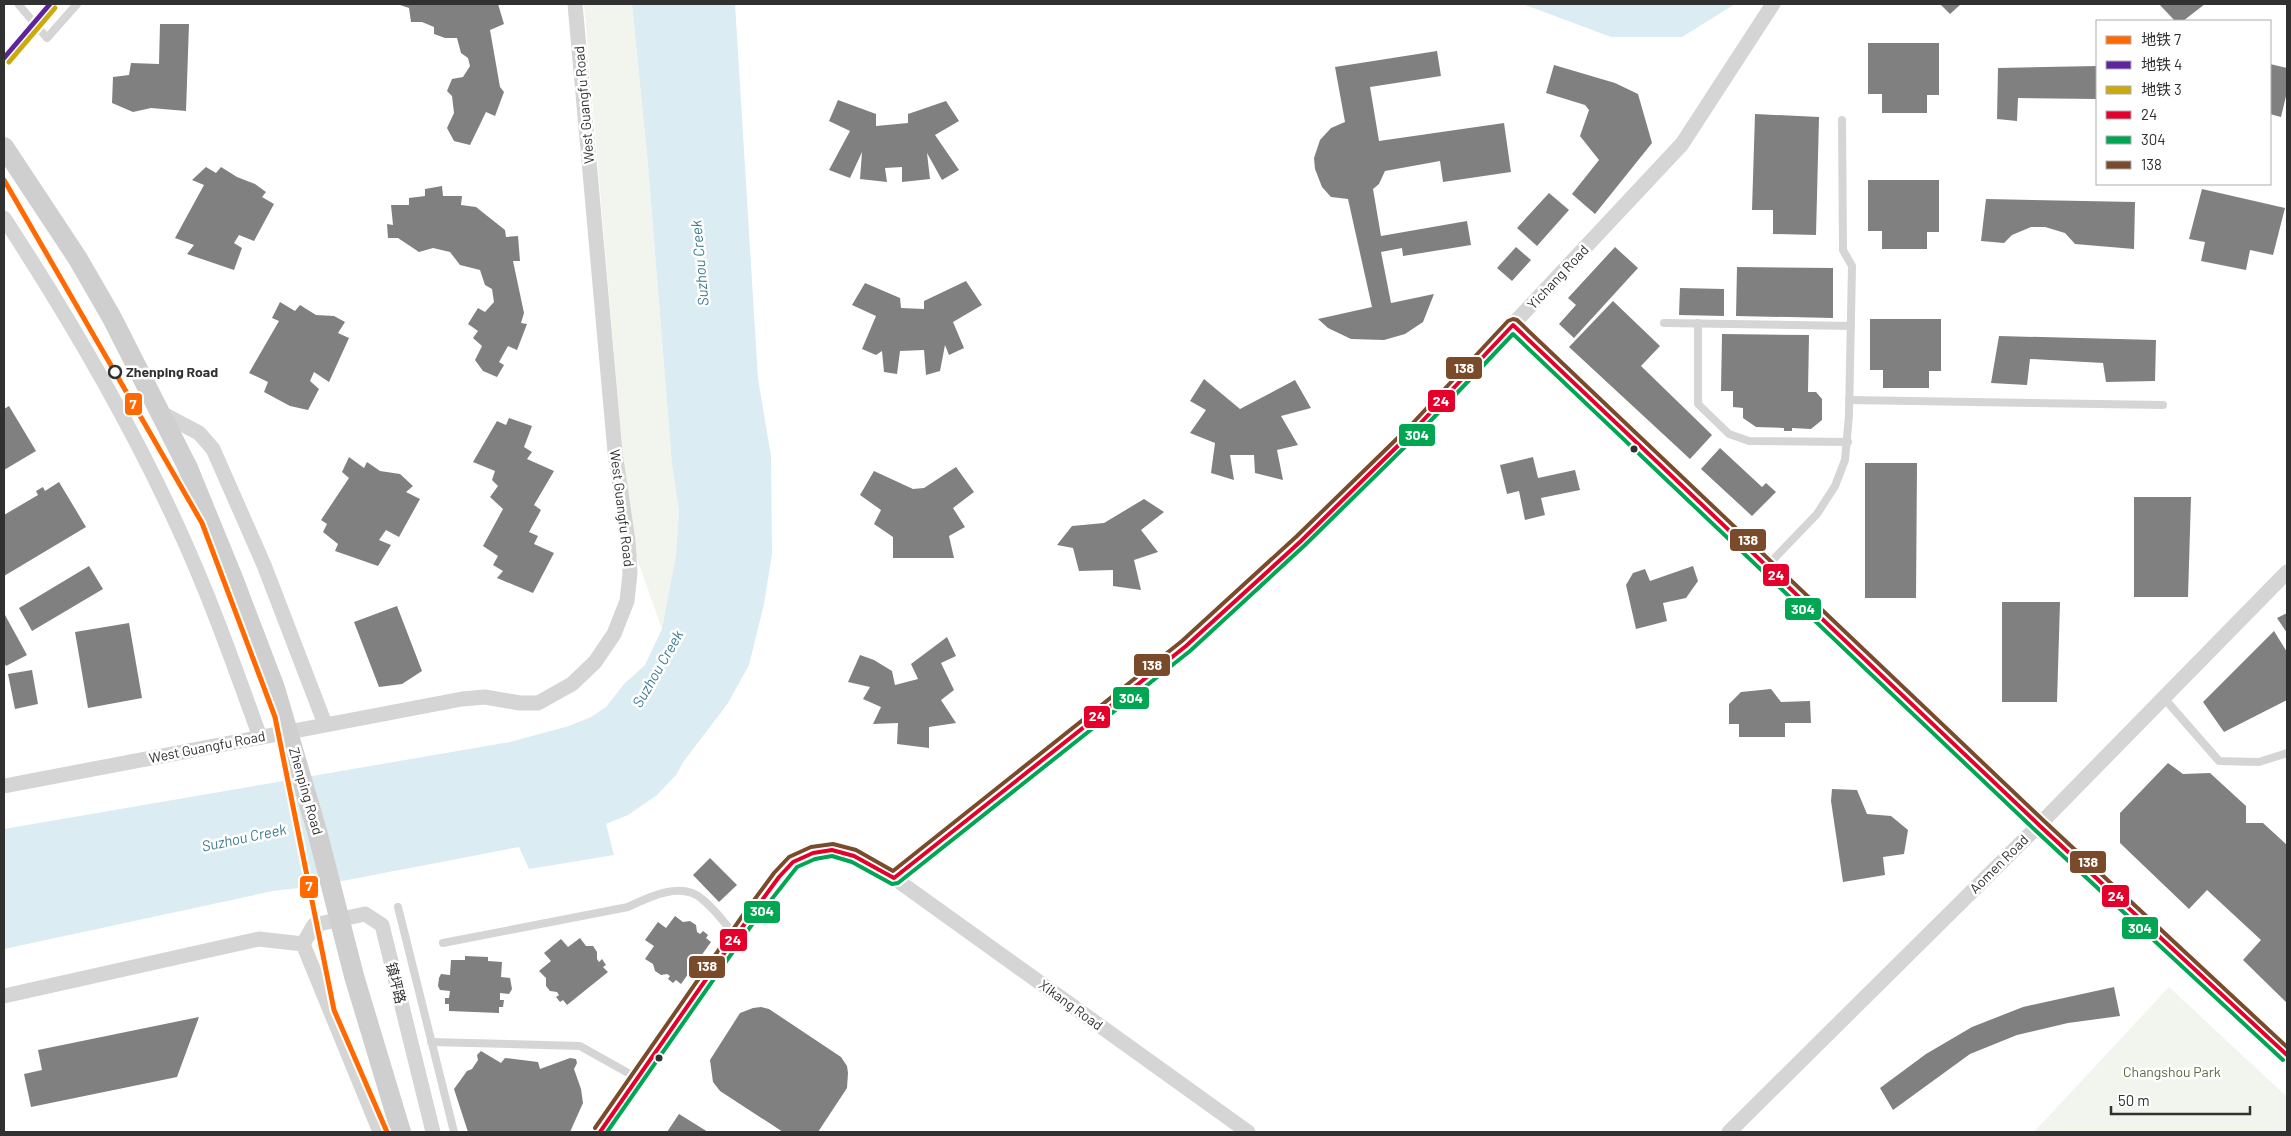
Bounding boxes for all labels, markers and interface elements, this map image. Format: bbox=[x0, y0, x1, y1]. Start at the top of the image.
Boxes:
legend bbox=[2096, 20, 2271, 185]
text: 地铁 7 bbox=[2141, 30, 2181, 48]
street label: West Guangfu Road bbox=[570, 45, 597, 165]
text: 地铁 4 bbox=[2141, 55, 2182, 73]
text: 地铁 3 bbox=[2141, 80, 2182, 98]
text: 24 bbox=[2141, 105, 2157, 123]
text: 304 bbox=[2141, 130, 2165, 148]
text: 138 bbox=[2141, 155, 2162, 173]
water label: Suzhou Creek bbox=[686, 219, 712, 307]
street label: Yichang Road bbox=[1523, 241, 1592, 313]
line badge: 138 bbox=[1445, 356, 1483, 380]
text: 138 bbox=[1454, 359, 1474, 376]
place label: Zhenping Road bbox=[126, 363, 218, 380]
marker: Zhenping Road bbox=[108, 365, 122, 379]
line badge: 24 bbox=[1427, 389, 1456, 413]
line badge: 7 bbox=[124, 392, 143, 416]
text: 24 bbox=[1433, 392, 1449, 409]
text: 7 bbox=[130, 395, 137, 412]
line badge: 304 bbox=[1398, 423, 1436, 447]
text: 304 bbox=[1405, 426, 1429, 443]
unlabelled marker bbox=[1629, 444, 1639, 454]
street label: West Guangfu Road bbox=[607, 448, 638, 568]
line badge: 138 bbox=[1729, 528, 1767, 552]
text: 138 bbox=[1738, 531, 1758, 548]
line badge: 24 bbox=[1762, 563, 1790, 587]
text: 24 bbox=[1768, 566, 1784, 583]
line badge: 304 bbox=[1784, 597, 1822, 621]
text: 304 bbox=[1791, 600, 1815, 617]
water label: Suzhou Creek bbox=[628, 626, 687, 710]
line badge: 138 bbox=[1133, 653, 1171, 677]
text: 138 bbox=[1142, 656, 1162, 673]
line badge: 304 bbox=[1112, 686, 1150, 710]
text: 304 bbox=[1119, 689, 1143, 706]
line badge: 24 bbox=[1083, 705, 1111, 729]
text: 24 bbox=[1089, 707, 1105, 724]
street label: West Guangfu Road bbox=[147, 727, 266, 766]
street label: Zhenping Road bbox=[286, 745, 327, 837]
water label: Suzhou Creek bbox=[200, 819, 288, 855]
street label: Aomen Road bbox=[1966, 831, 2032, 897]
line badge: 138 bbox=[2069, 850, 2107, 874]
text: 138 bbox=[2078, 853, 2098, 870]
line badge: 7 bbox=[299, 875, 319, 899]
text: 7 bbox=[306, 877, 313, 894]
line badge: 24 bbox=[2101, 884, 2130, 908]
text: 24 bbox=[2108, 887, 2124, 904]
line badge: 304 bbox=[743, 900, 781, 924]
text: 304 bbox=[750, 902, 774, 919]
line badge: 304 bbox=[2121, 916, 2159, 940]
text: 304 bbox=[2128, 919, 2152, 936]
line badge: 24 bbox=[719, 928, 748, 952]
text: 24 bbox=[725, 931, 741, 948]
line badge: 138 bbox=[688, 955, 726, 979]
text: 138 bbox=[697, 957, 717, 974]
street label: 镇坪路 bbox=[383, 960, 410, 1005]
street label: Xikang Road bbox=[1036, 976, 1106, 1033]
unlabelled marker bbox=[654, 1053, 664, 1063]
park label: Changshou Park bbox=[2123, 1063, 2221, 1080]
scale bar bbox=[2111, 1084, 2250, 1116]
text: 50 m bbox=[2118, 1091, 2150, 1109]

